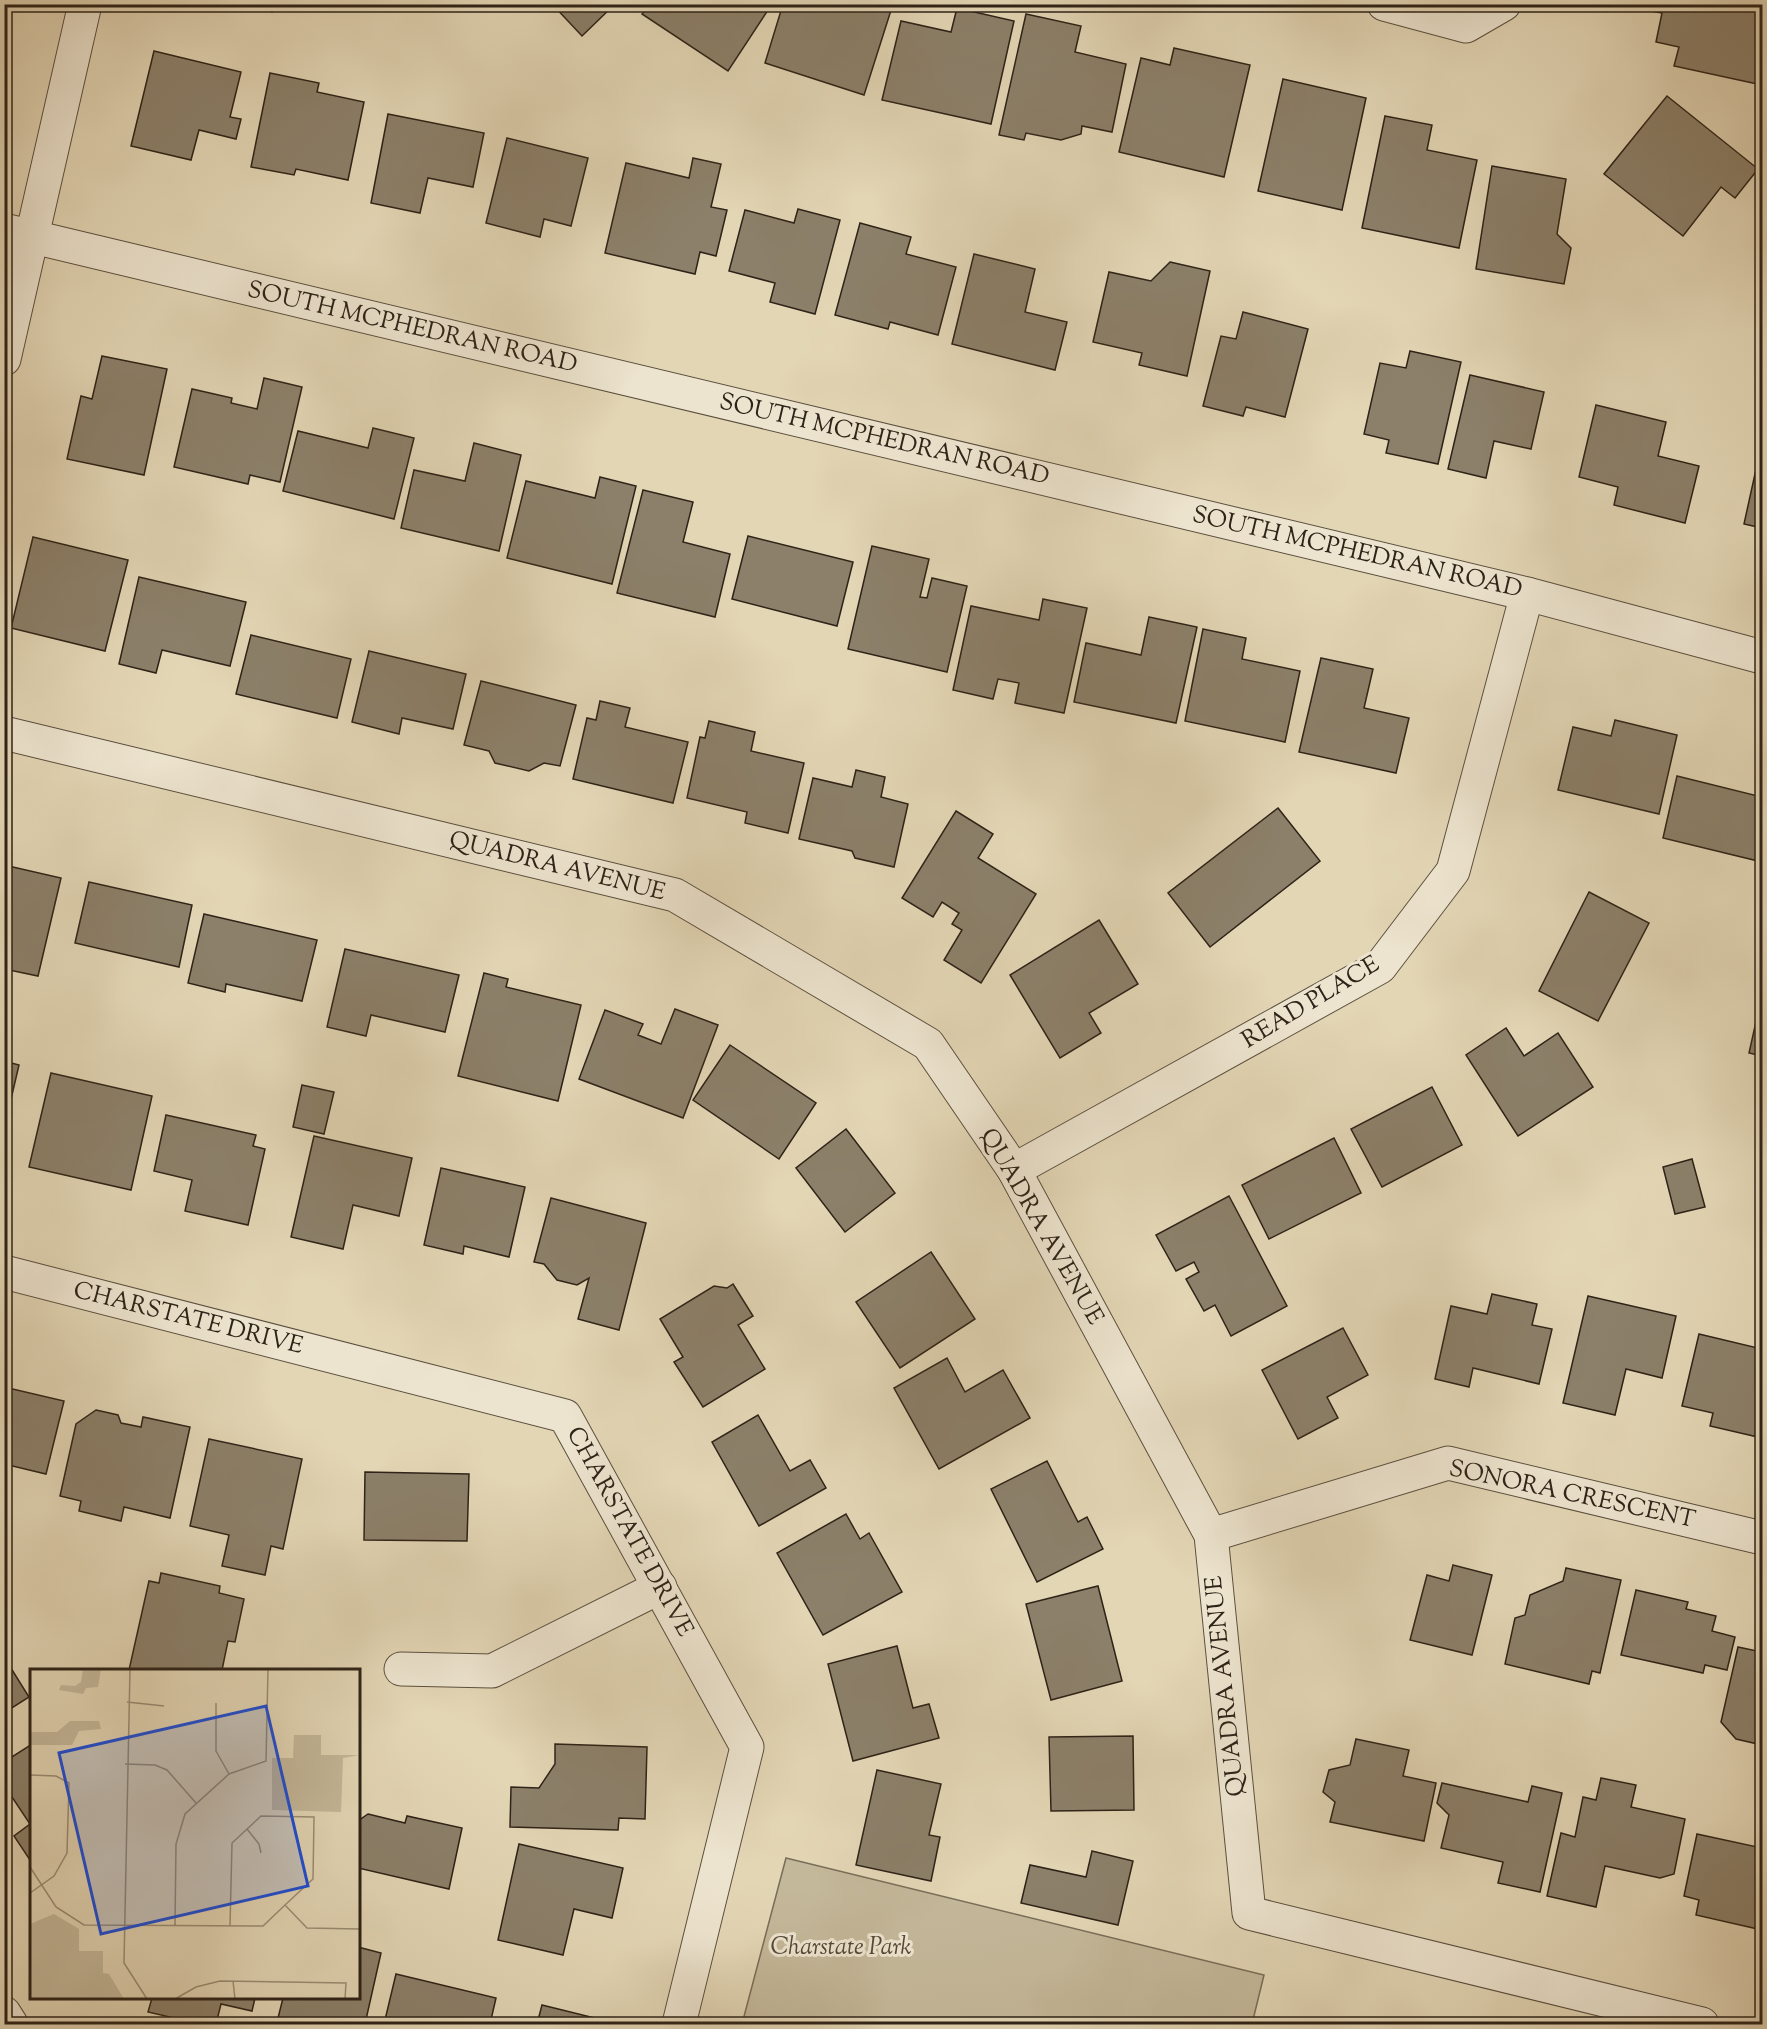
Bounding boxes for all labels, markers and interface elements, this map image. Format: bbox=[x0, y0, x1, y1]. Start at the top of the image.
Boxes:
street label: SOUTH MCPHEDRAN ROAD bbox=[244, 273, 580, 383]
street label: SOUTH MCPHEDRAN ROAD bbox=[716, 385, 1052, 495]
street label: SOUTH MCPHEDRAN ROAD bbox=[1189, 498, 1525, 608]
street label: QUADRA AVENUE bbox=[445, 824, 669, 910]
street label: READ PLACE bbox=[1236, 948, 1387, 1058]
street label: QUADRA AVENUE bbox=[971, 1122, 1111, 1332]
street label: CHARSTATE DRIVE bbox=[70, 1274, 307, 1364]
street label: CHARSTATE DRIVE bbox=[557, 1421, 701, 1644]
street label: SONORA CRESCENT bbox=[1446, 1452, 1698, 1538]
street label: QUADRA AVENUE bbox=[1197, 1573, 1254, 1798]
inset map bbox=[30, 1669, 360, 1999]
park label: Charstate Park bbox=[771, 1931, 912, 1965]

